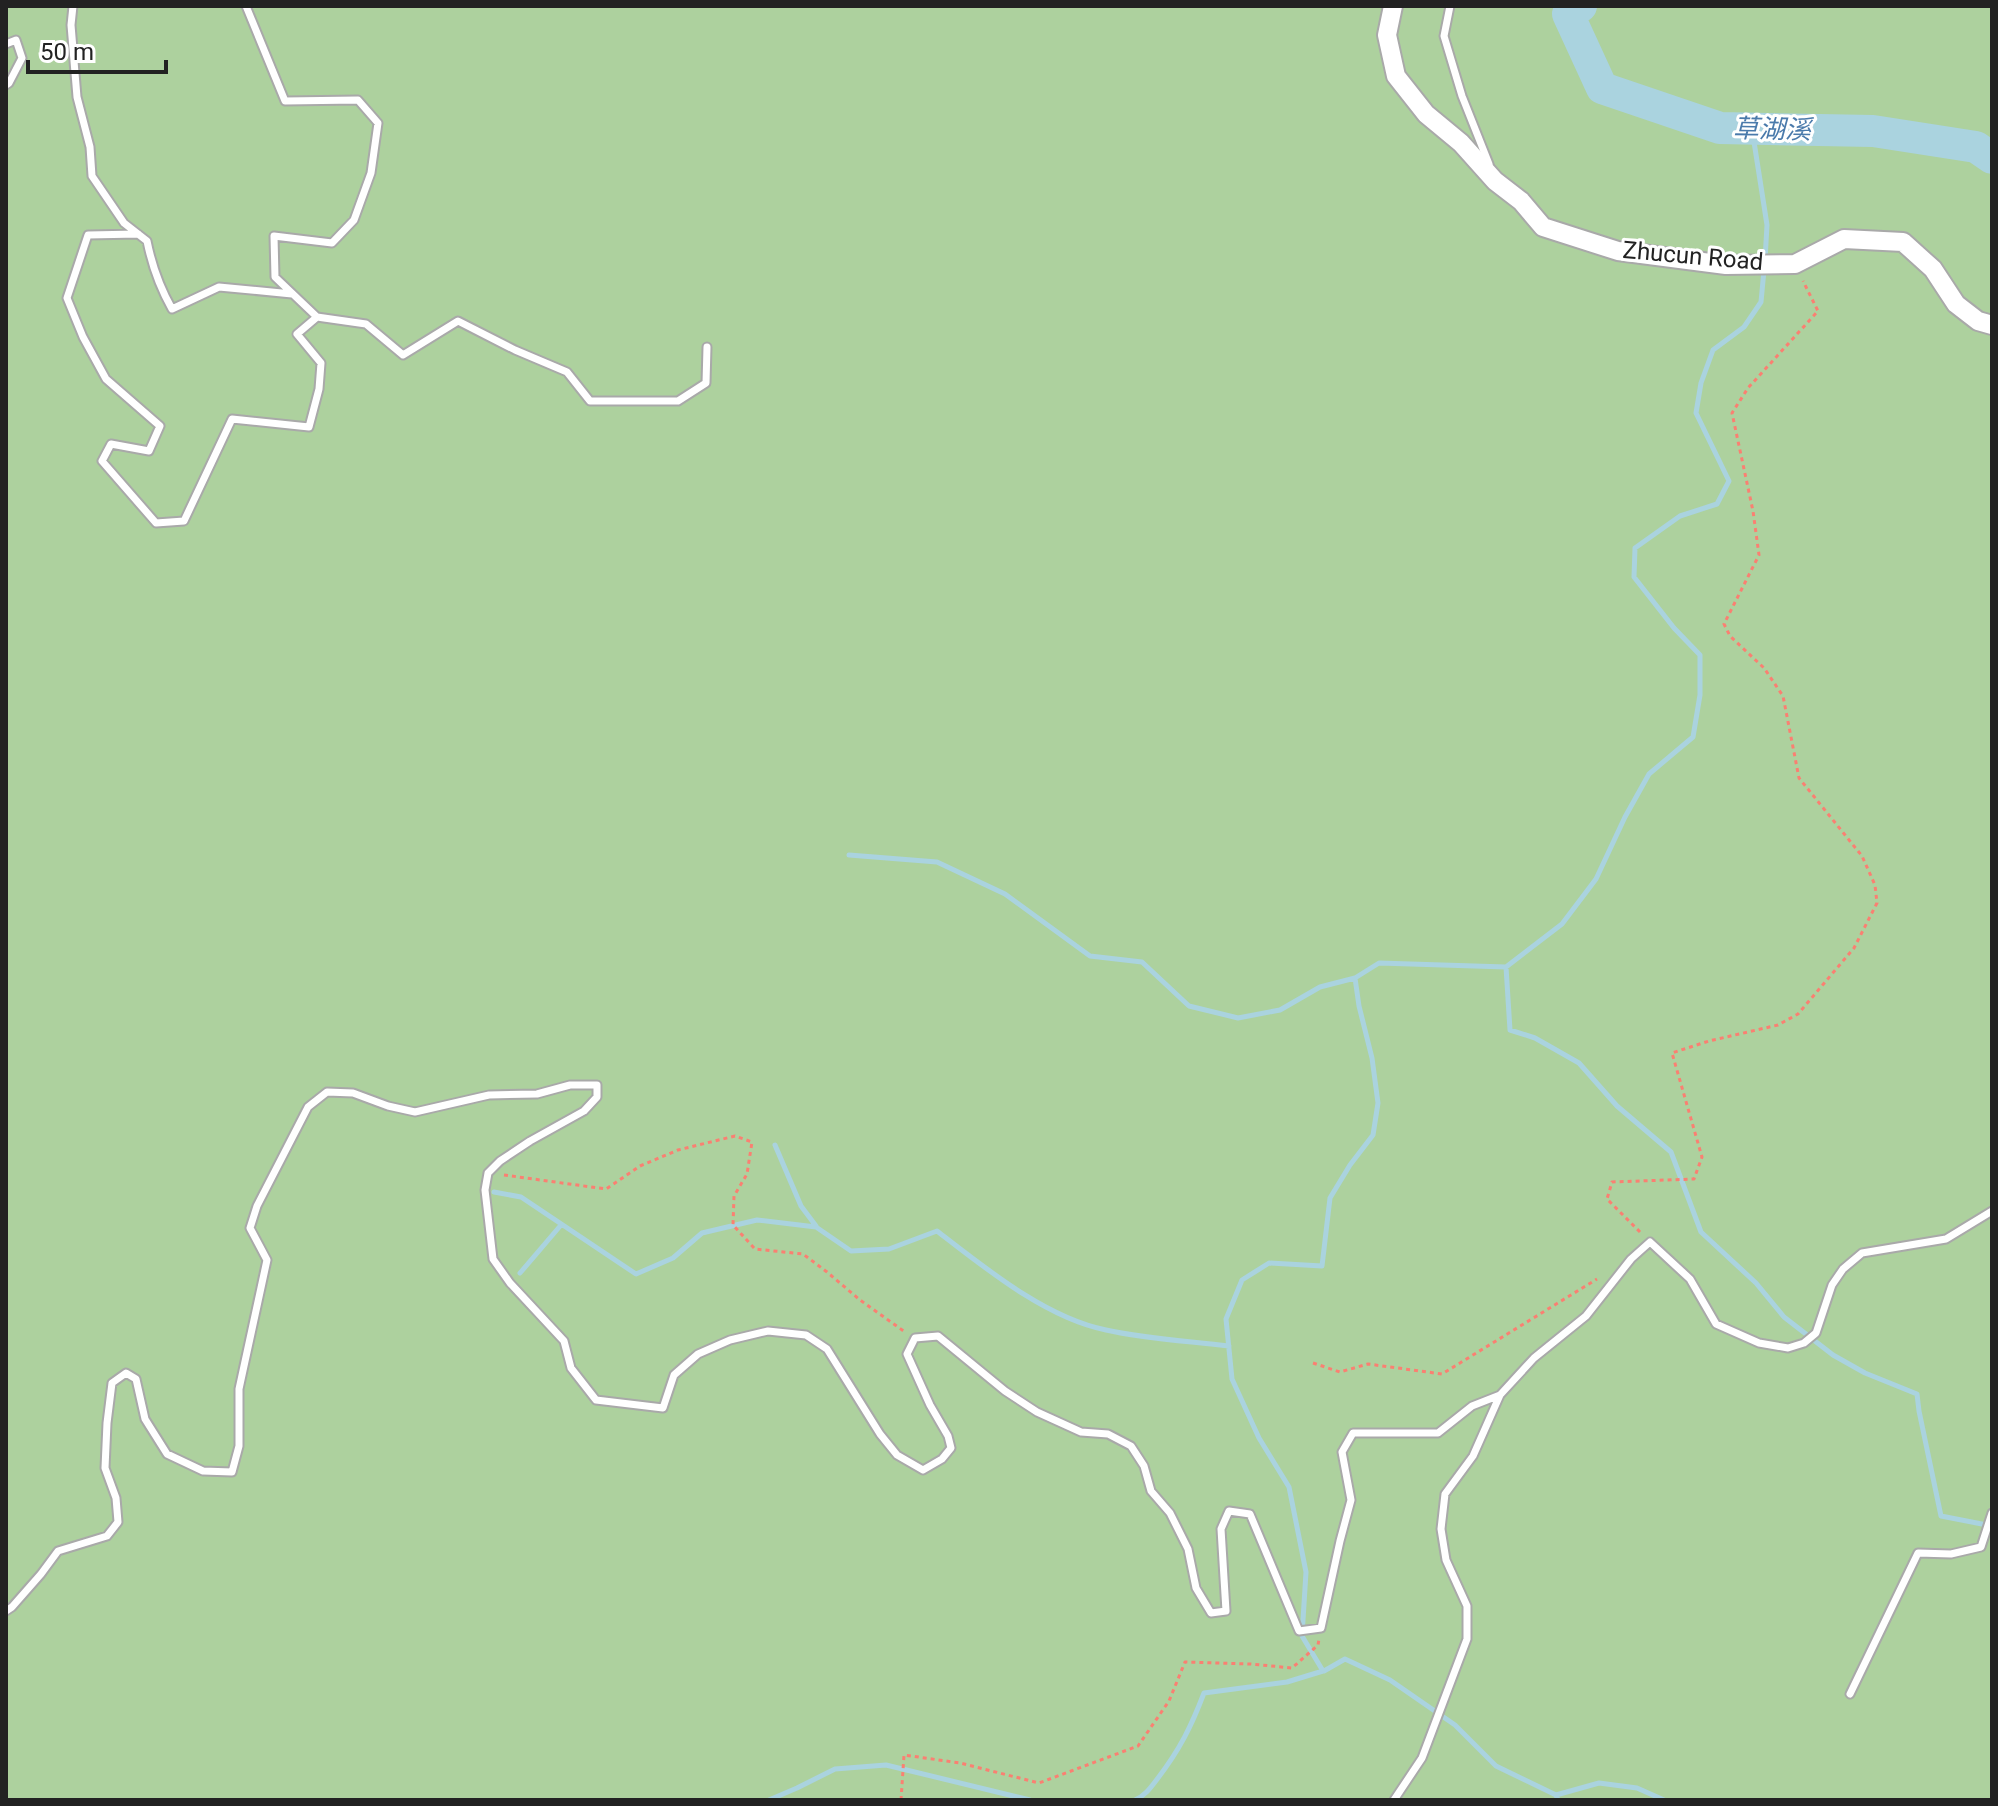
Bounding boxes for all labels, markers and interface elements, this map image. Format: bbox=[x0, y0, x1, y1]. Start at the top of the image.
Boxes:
scale bar bbox=[28, 24, 166, 74]
text: 50 m bbox=[40, 38, 94, 66]
water label: 草湖溪 bbox=[1733, 113, 1815, 145]
street label: Zhucun Road bbox=[1622, 236, 1764, 276]

